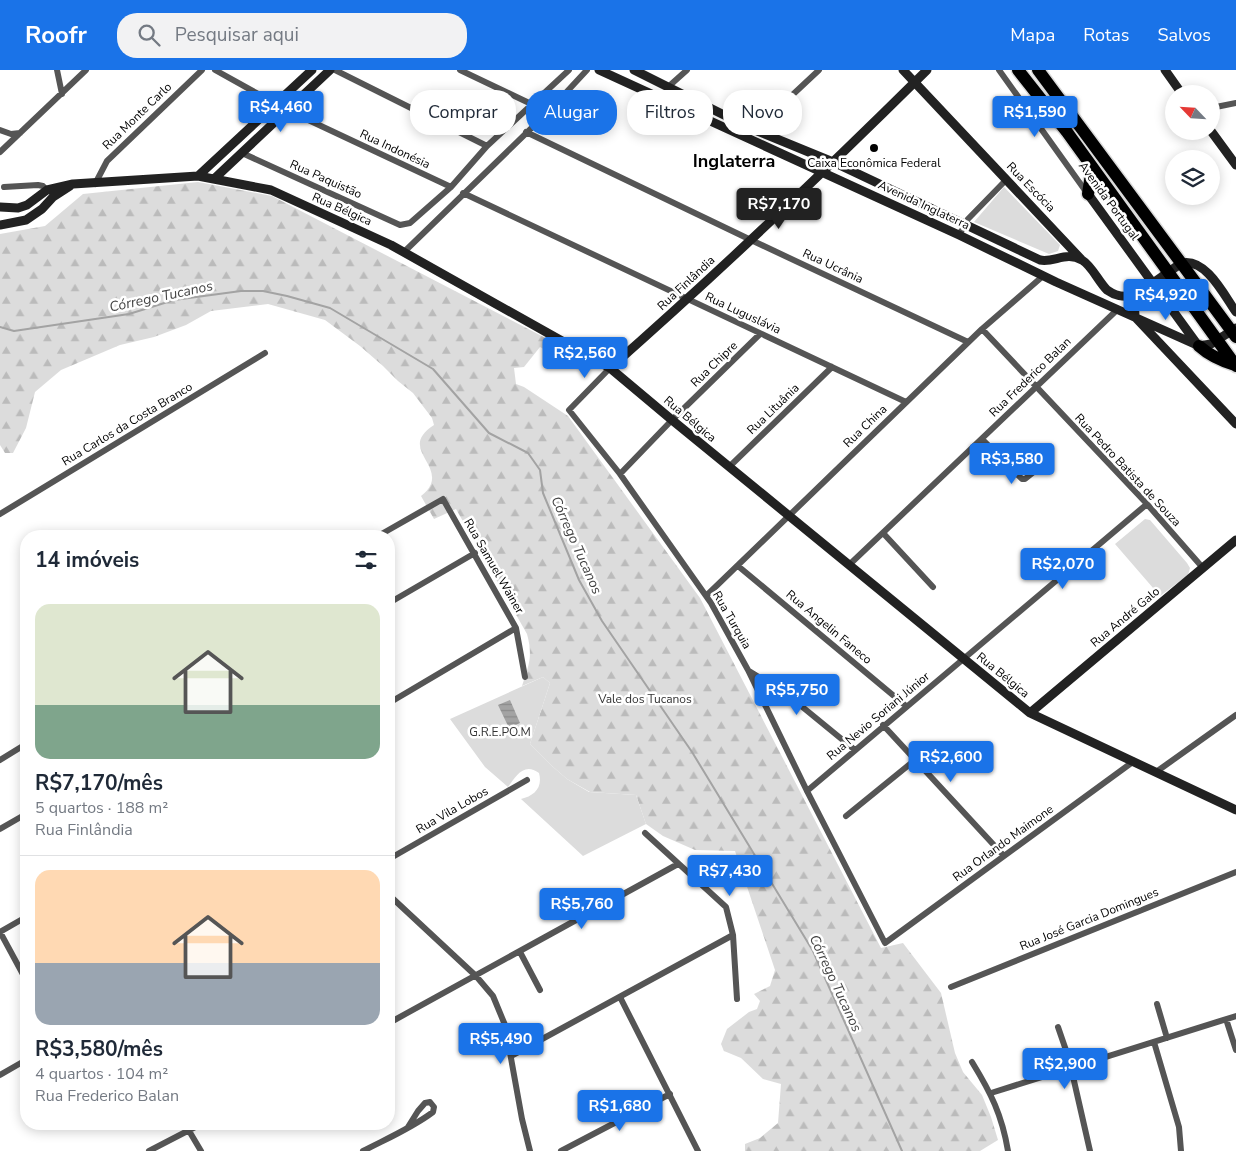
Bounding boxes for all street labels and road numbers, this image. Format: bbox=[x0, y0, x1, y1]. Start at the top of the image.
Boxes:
street label: Rua Monte Carlo bbox=[99, 79, 175, 153]
street label: Rua Indonésia bbox=[357, 126, 433, 172]
street label: Rua Paquistão bbox=[287, 156, 365, 202]
street label: Rua Escócia bbox=[1003, 159, 1059, 215]
street label: Avenida Portugal bbox=[1075, 159, 1143, 244]
street label: Avenida Inglaterra bbox=[876, 177, 972, 233]
street label: Rua Bélgica bbox=[310, 189, 374, 229]
street label: Rua Ucrânia bbox=[800, 245, 866, 287]
street label: Rua Finlândia bbox=[654, 252, 718, 314]
street label: Rua Luguslávia bbox=[702, 288, 784, 338]
street label: Rua Frederico Balan bbox=[986, 334, 1074, 420]
street label: Rua Chipre bbox=[687, 338, 741, 390]
street label: Rua Carlos da Costa Branco bbox=[59, 378, 195, 469]
street label: Rua Lituânia bbox=[743, 380, 803, 438]
street label: Rua Bélgica bbox=[660, 392, 720, 446]
street label: Rua China bbox=[840, 401, 890, 451]
street label: Rua Pedro Batista de Souza bbox=[1071, 410, 1185, 530]
street label: Rua Samuel Wainer bbox=[460, 516, 528, 617]
street label: Rua André Galo bbox=[1087, 583, 1163, 651]
street label: Rua Angelin Faneco bbox=[783, 586, 876, 668]
street label: Rua Turquia bbox=[709, 588, 755, 652]
street label: Rua Bélgica bbox=[973, 649, 1033, 701]
street label: Rua Nevio Soriani Júnior bbox=[823, 668, 933, 764]
street label: Rua Vila Lobos bbox=[413, 783, 491, 837]
street label: Rua Orlando Maimone bbox=[949, 801, 1057, 885]
street label: Rua José Garcia Domingues bbox=[1017, 884, 1161, 954]

